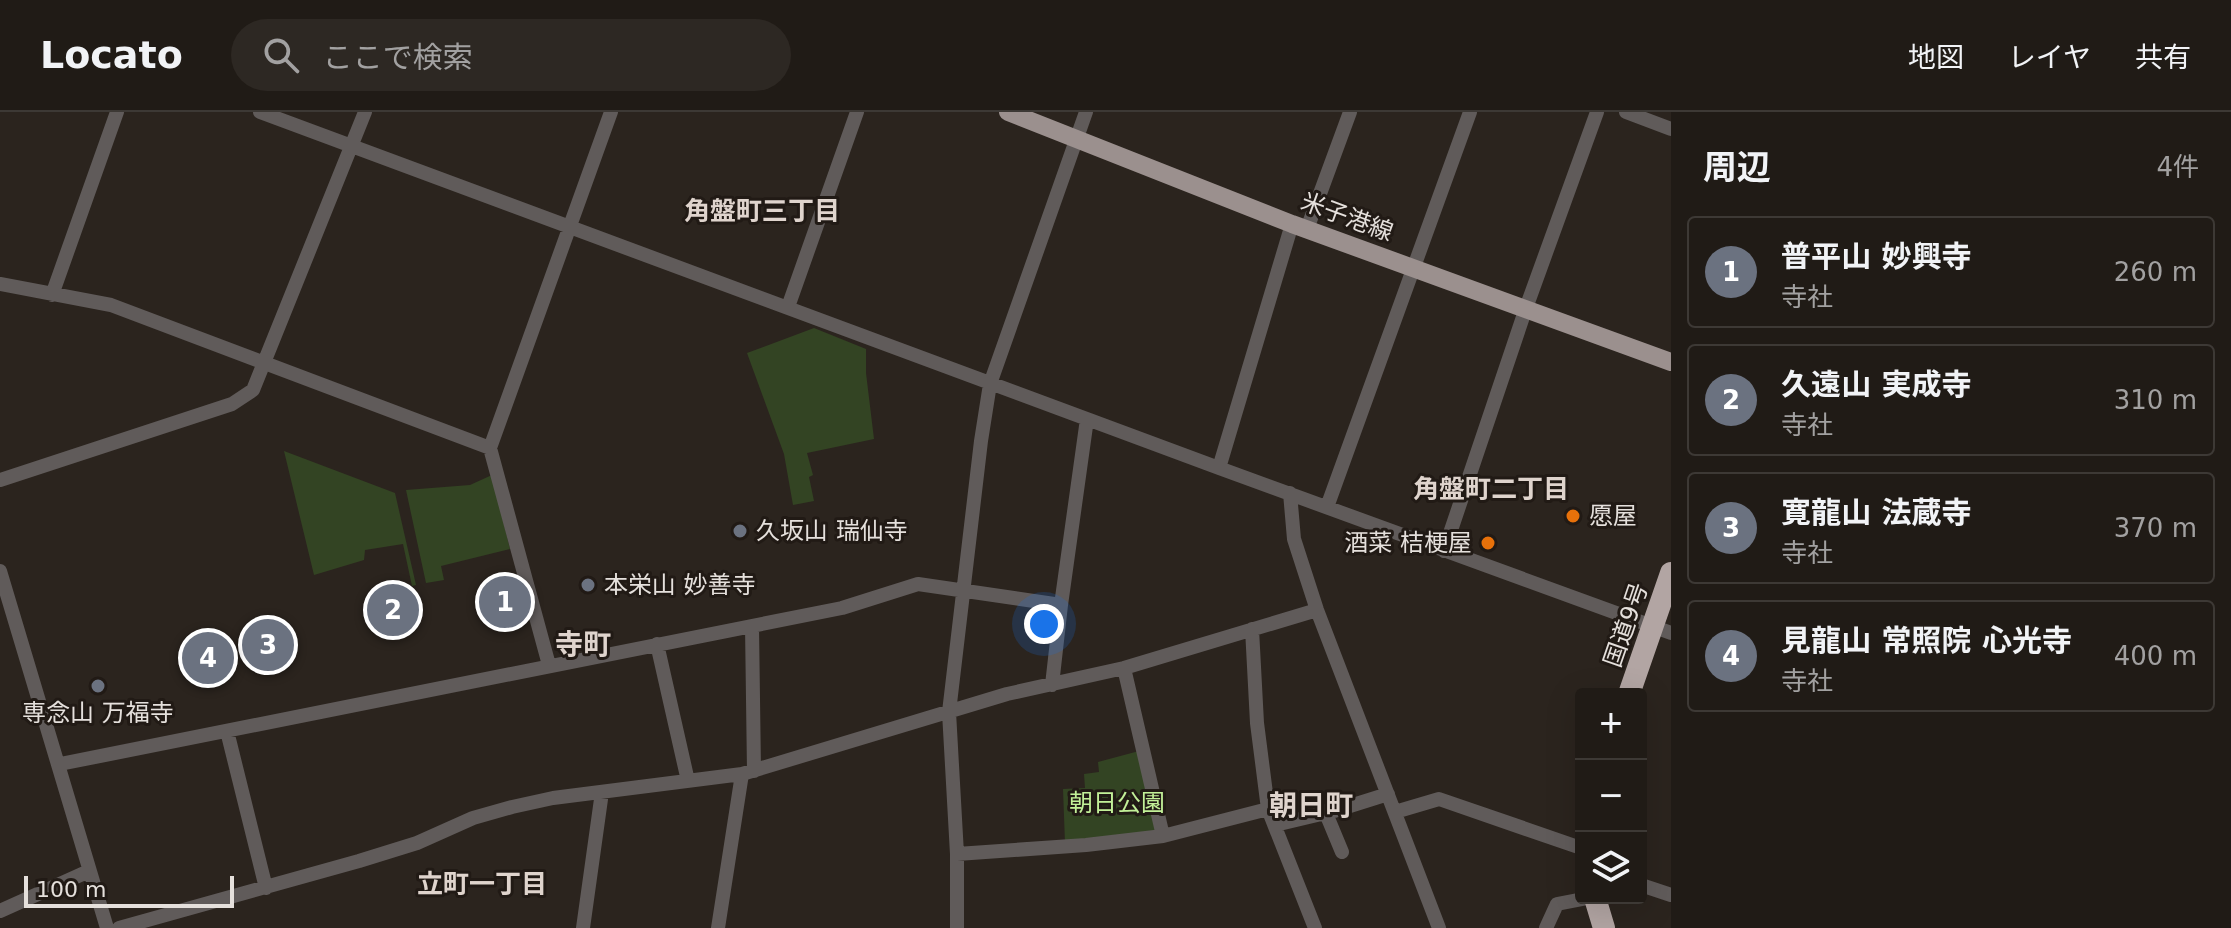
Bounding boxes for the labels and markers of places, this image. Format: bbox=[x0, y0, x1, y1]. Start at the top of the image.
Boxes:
place label: 愿屋 bbox=[1589, 502, 1637, 530]
marker: 愿屋 bbox=[1564, 507, 1582, 525]
place label: 久坂山 瑞仙寺 bbox=[756, 517, 908, 545]
marker: 久坂山 瑞仙寺 bbox=[731, 522, 749, 540]
place label: 酒菜 桔梗屋 bbox=[1344, 529, 1472, 557]
marker: 酒菜 桔梗屋 bbox=[1479, 534, 1497, 552]
place label: 本栄山 妙善寺 bbox=[604, 571, 756, 599]
pin: 1 bbox=[479, 572, 531, 632]
marker: 本栄山 妙善寺 bbox=[579, 576, 597, 594]
pin: 2 bbox=[367, 580, 419, 640]
pin: 3 bbox=[242, 615, 294, 675]
pin: 4 bbox=[182, 628, 234, 688]
marker: 専念山 万福寺 bbox=[89, 677, 107, 695]
place label: 専念山 万福寺 bbox=[22, 699, 174, 727]

